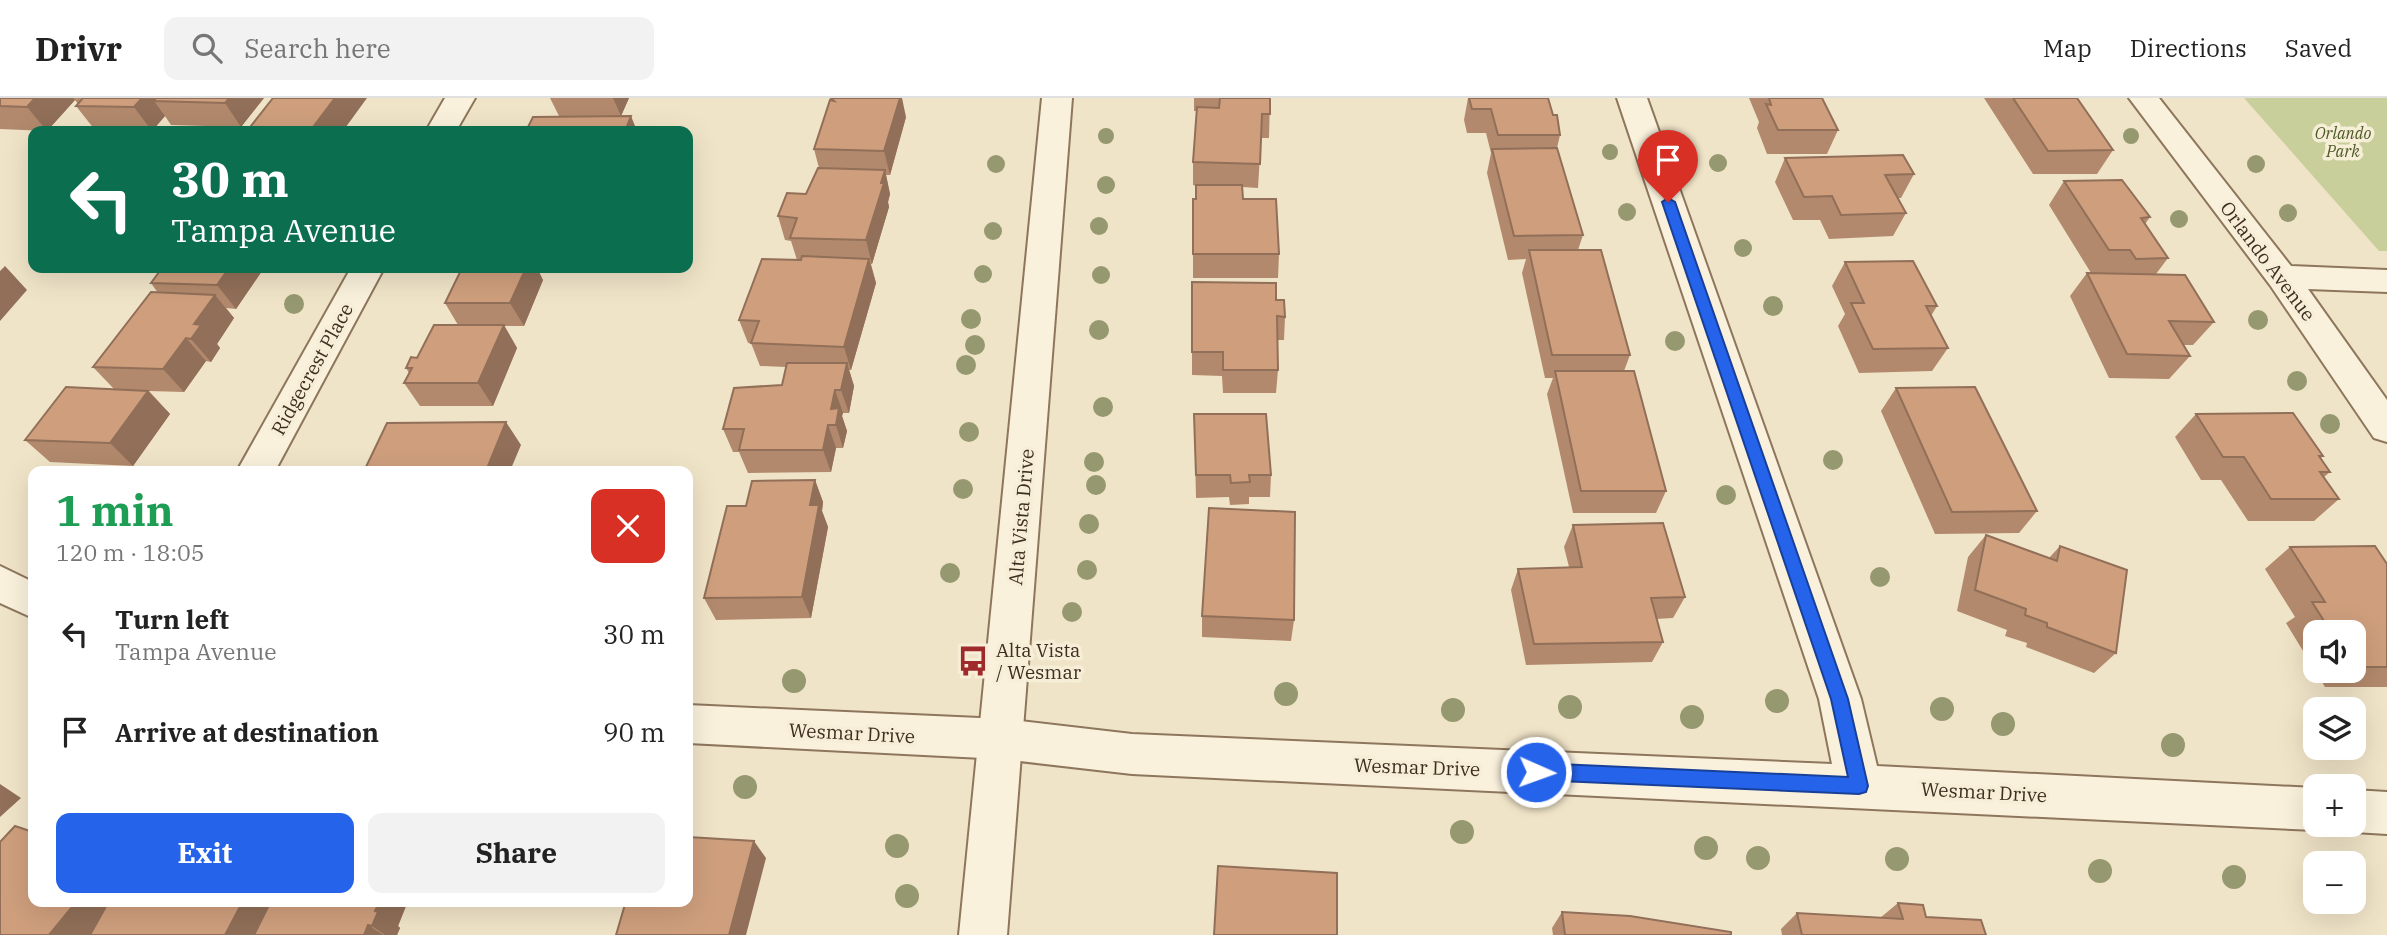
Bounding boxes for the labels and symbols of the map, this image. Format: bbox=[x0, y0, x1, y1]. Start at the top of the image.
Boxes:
park label: Orlando Park bbox=[2315, 123, 2371, 161]
pin bbox=[1638, 130, 1698, 202]
street label: Orlando Avenue bbox=[2215, 196, 2321, 326]
street label: Ridgecrest Place bbox=[266, 299, 358, 439]
street label: Alta Vista Drive bbox=[1003, 448, 1039, 586]
place label: Alta Vista / Wesmar bbox=[996, 638, 1082, 684]
bus stop icon: Alta Vista / Wesmar bbox=[956, 644, 990, 678]
street label: Wesmar Drive bbox=[788, 718, 916, 748]
position arrow bbox=[1499, 735, 1573, 809]
street label: Wesmar Drive bbox=[1353, 753, 1481, 781]
street label: Wesmar Drive bbox=[1920, 777, 2048, 807]

